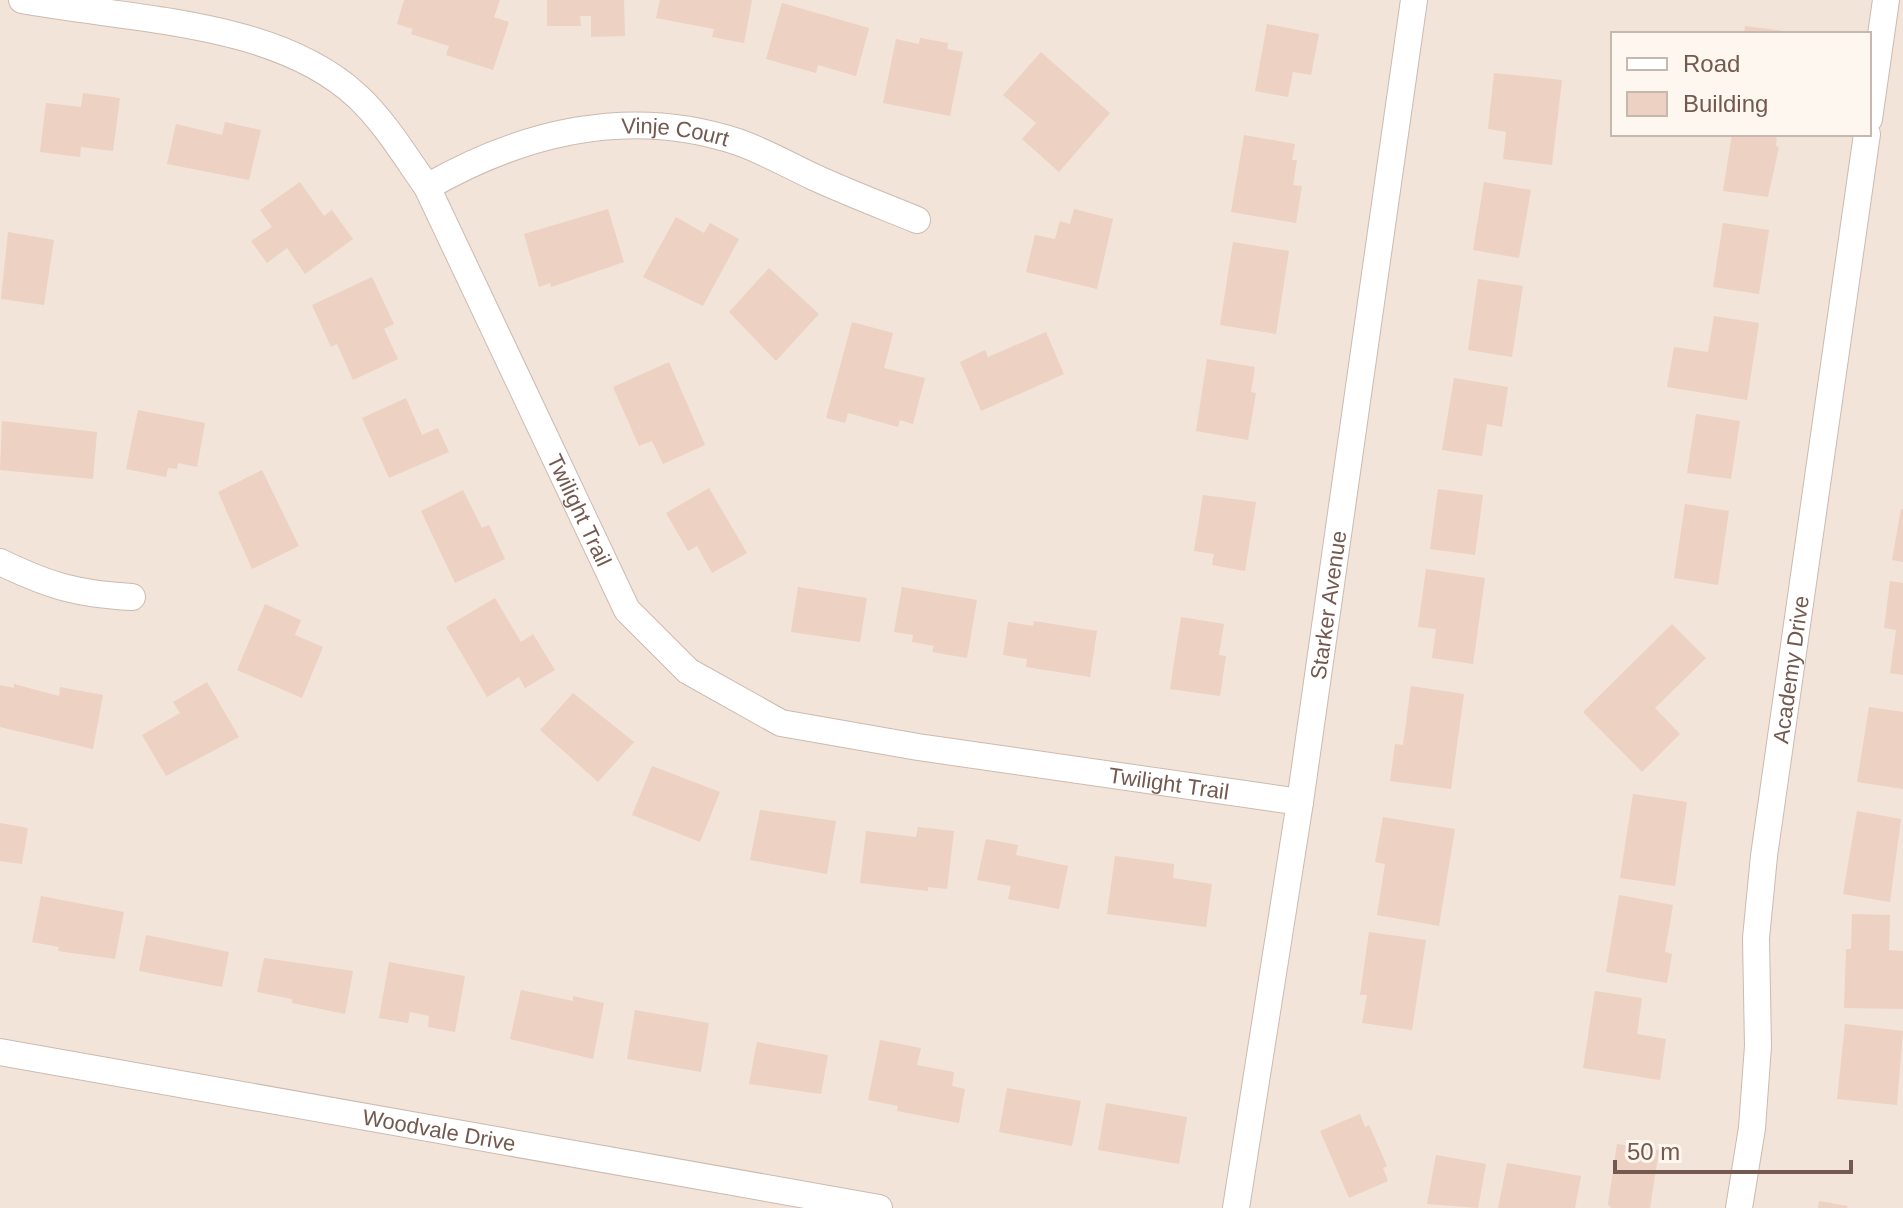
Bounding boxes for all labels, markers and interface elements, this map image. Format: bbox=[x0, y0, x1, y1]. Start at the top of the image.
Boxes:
legend bbox=[1611, 32, 1871, 136]
text: Road bbox=[1683, 50, 1740, 77]
text: Building bbox=[1683, 90, 1768, 117]
street label: Vinje Court bbox=[621, 113, 732, 151]
street label: Twilight Trail bbox=[543, 450, 617, 570]
street label: Starker Avenue bbox=[1305, 529, 1351, 681]
street label: Academy Drive bbox=[1768, 594, 1814, 745]
street label: Twilight Trail bbox=[1107, 762, 1231, 804]
street label: Woodvale Drive bbox=[361, 1104, 518, 1156]
scale bar bbox=[1615, 1124, 1851, 1174]
text: 50 m bbox=[1627, 1138, 1680, 1165]

